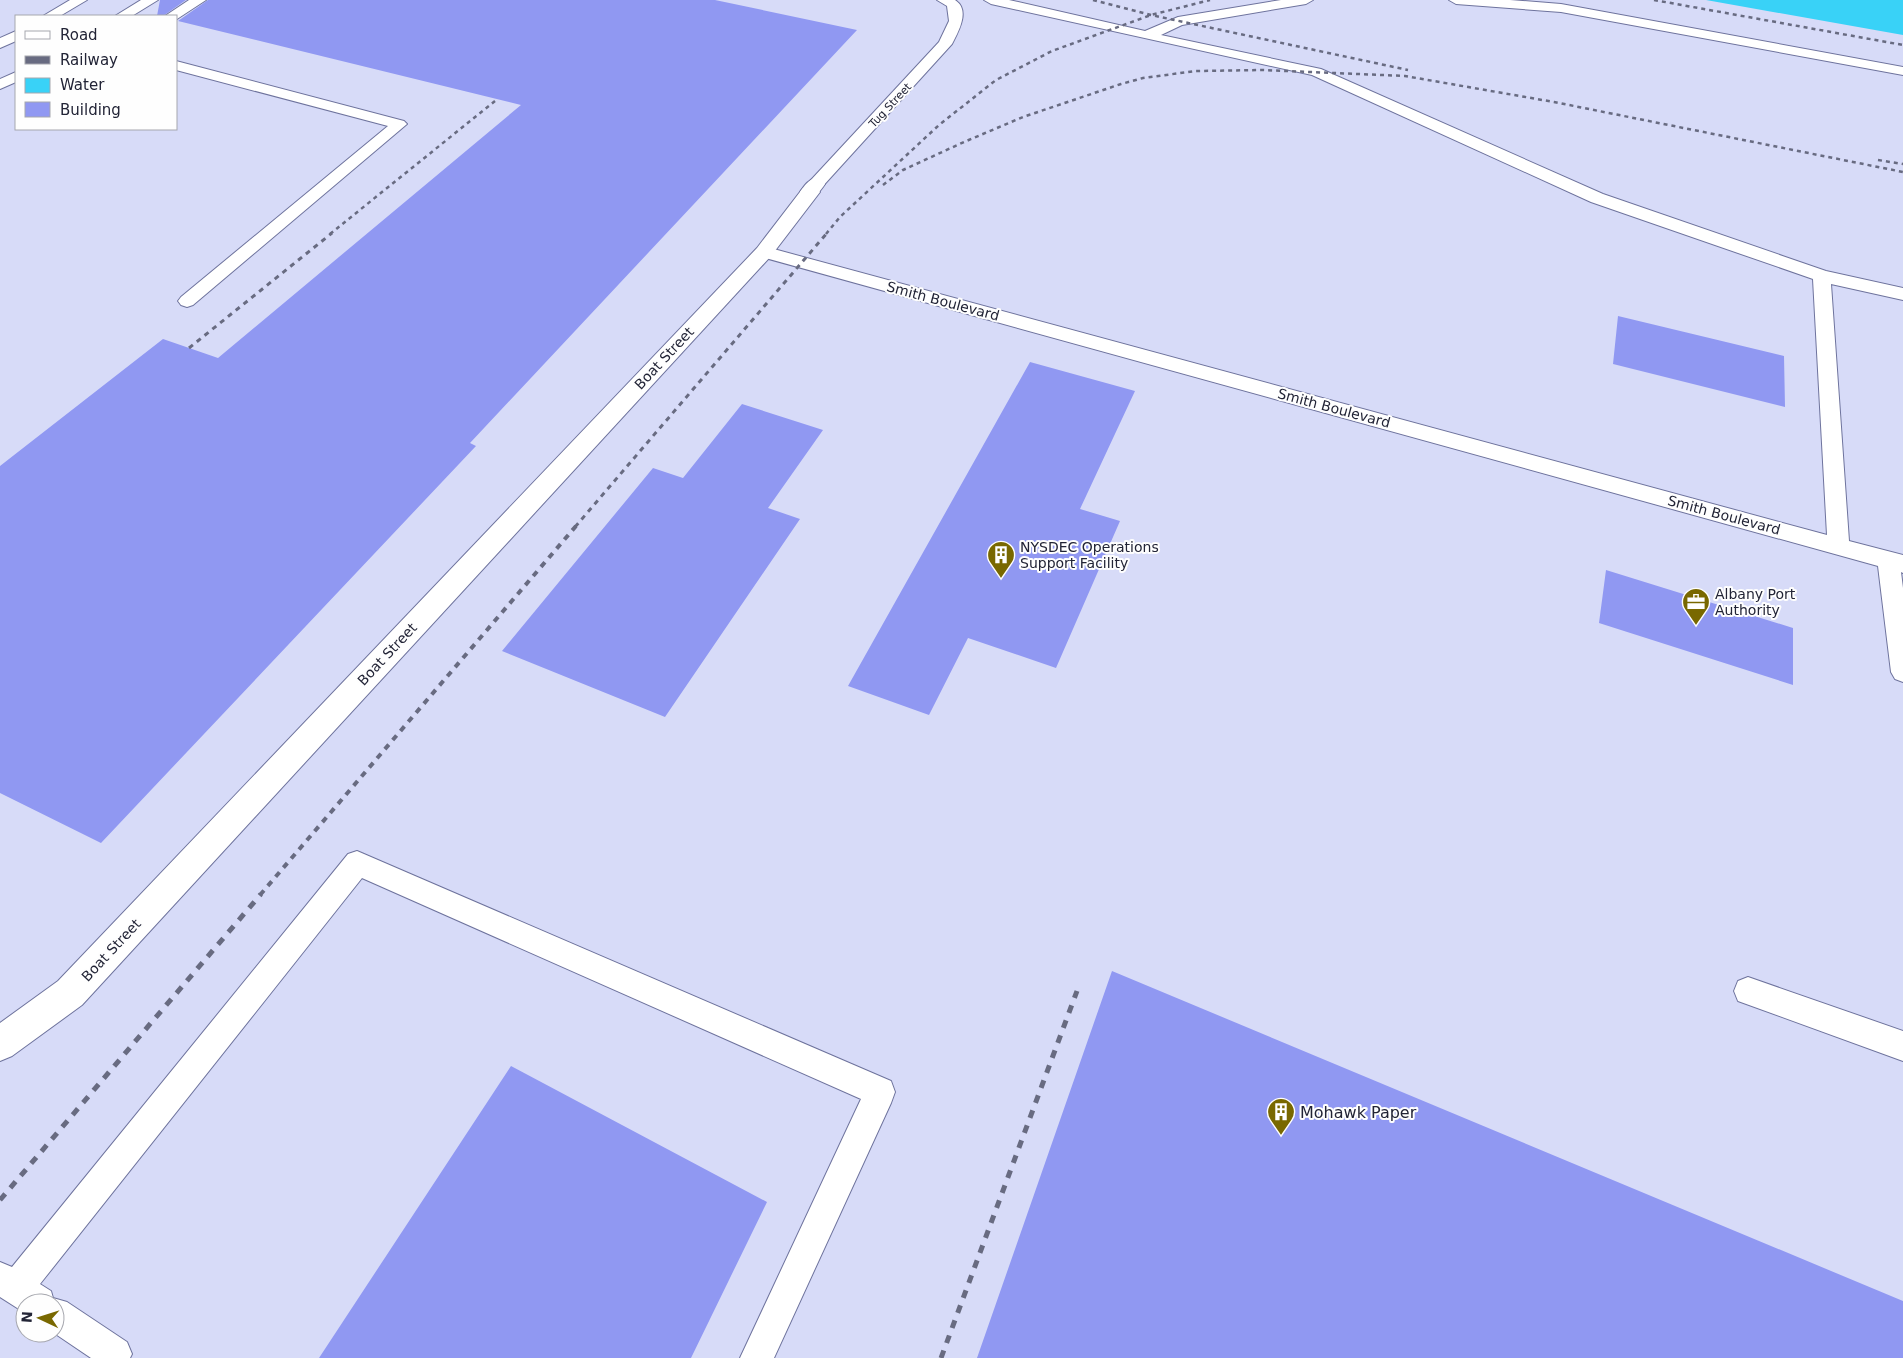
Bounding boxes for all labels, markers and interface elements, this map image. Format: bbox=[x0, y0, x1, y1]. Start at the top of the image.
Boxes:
legend bbox=[15, 15, 178, 130]
text: Road bbox=[60, 26, 98, 44]
text: Railway bbox=[60, 51, 118, 69]
text: Water bbox=[60, 76, 105, 94]
street label: Tug Street bbox=[866, 80, 915, 131]
text: Building bbox=[60, 101, 121, 119]
street label: Smith Boulevard bbox=[885, 278, 1001, 324]
street label: Boat Street bbox=[631, 323, 697, 392]
street label: Smith Boulevard bbox=[1276, 385, 1392, 431]
street label: Smith Boulevard bbox=[1666, 492, 1782, 538]
place label: NYSDEC Operations Support Facility bbox=[1020, 539, 1159, 571]
building icon: NYSDEC Operations Support Facility bbox=[986, 540, 1016, 579]
place label: Albany Port Authority bbox=[1715, 586, 1796, 618]
office icon: Albany Port Authority bbox=[1681, 587, 1711, 626]
street label: Boat Street bbox=[354, 619, 420, 688]
street label: Boat Street bbox=[78, 915, 144, 984]
building icon: Mohawk Paper bbox=[1266, 1097, 1296, 1136]
place label: Mohawk Paper bbox=[1300, 1103, 1417, 1122]
north arrow bbox=[15, 1293, 65, 1343]
text: N bbox=[19, 1311, 35, 1323]

